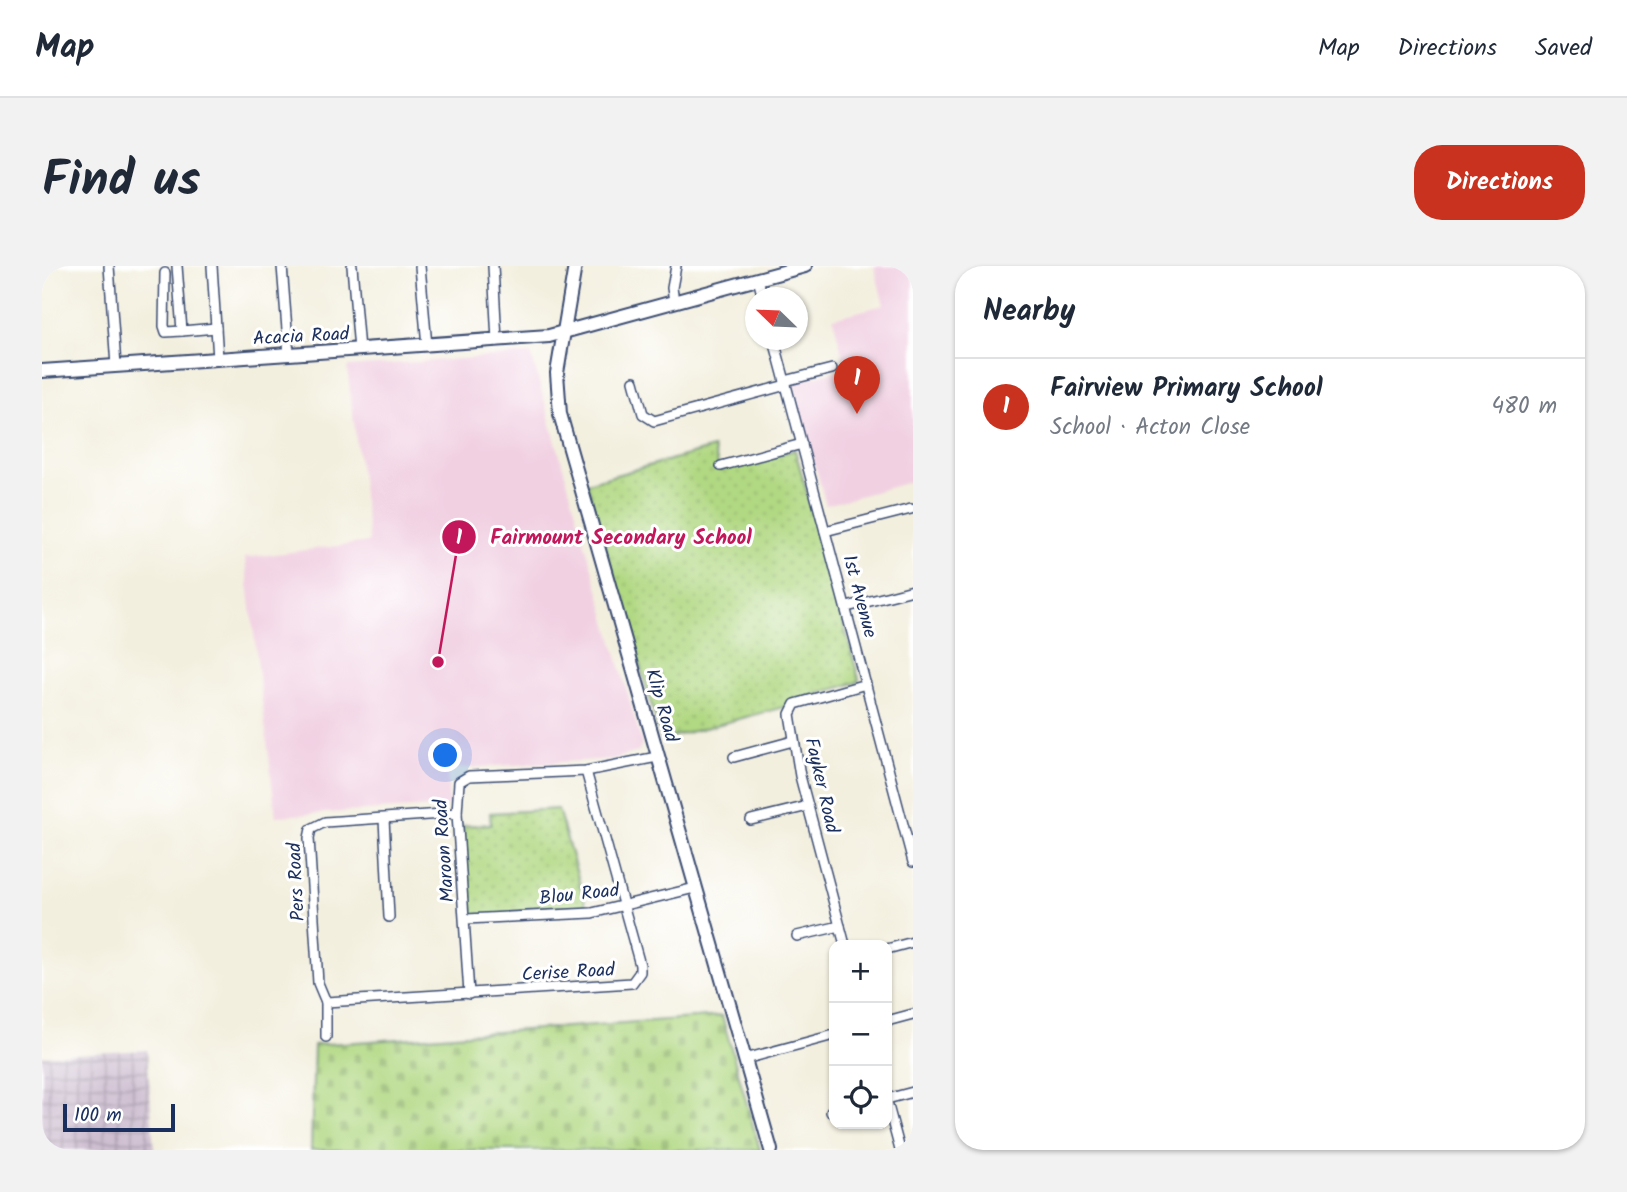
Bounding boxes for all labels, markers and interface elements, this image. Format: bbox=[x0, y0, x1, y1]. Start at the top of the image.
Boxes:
text: Map bbox=[35, 22, 95, 75]
text: Map bbox=[1318, 29, 1360, 68]
text: Directions bbox=[1398, 29, 1497, 68]
text: Saved bbox=[1535, 29, 1592, 68]
text: Find us bbox=[42, 143, 200, 221]
button: Directions bbox=[1414, 145, 1585, 220]
north arrow bbox=[745, 287, 808, 350]
text: Nearby bbox=[983, 288, 1075, 336]
street label: Acacia Road bbox=[252, 319, 351, 355]
pin: 1 bbox=[834, 356, 880, 414]
text: Fairview Primary School bbox=[1050, 368, 1323, 410]
text: 1 bbox=[1003, 389, 1009, 425]
text: 480 m bbox=[1491, 389, 1557, 425]
text: School · Acton Close bbox=[1050, 410, 1250, 446]
callout: Fairmount Secondary School bbox=[442, 516, 766, 558]
text: 1 bbox=[456, 522, 463, 555]
text: Fairmount Secondary School bbox=[490, 522, 752, 555]
street label: 1st Avenue bbox=[834, 552, 885, 642]
street label: Klip Road bbox=[636, 665, 686, 746]
street label: Fayker Road bbox=[795, 735, 847, 837]
your location bbox=[428, 738, 462, 772]
street label: Maroon Road bbox=[426, 798, 464, 903]
street label: Pers Road bbox=[280, 841, 314, 922]
street label: Blou Road bbox=[538, 876, 621, 914]
map controls bbox=[829, 940, 892, 1129]
button: + bbox=[829, 940, 892, 1003]
street label: Cerise Road bbox=[521, 956, 616, 990]
button: − bbox=[829, 1003, 892, 1066]
button: locate bbox=[829, 1066, 892, 1129]
scale bar bbox=[63, 1101, 175, 1133]
text: 100 m bbox=[74, 1101, 122, 1131]

